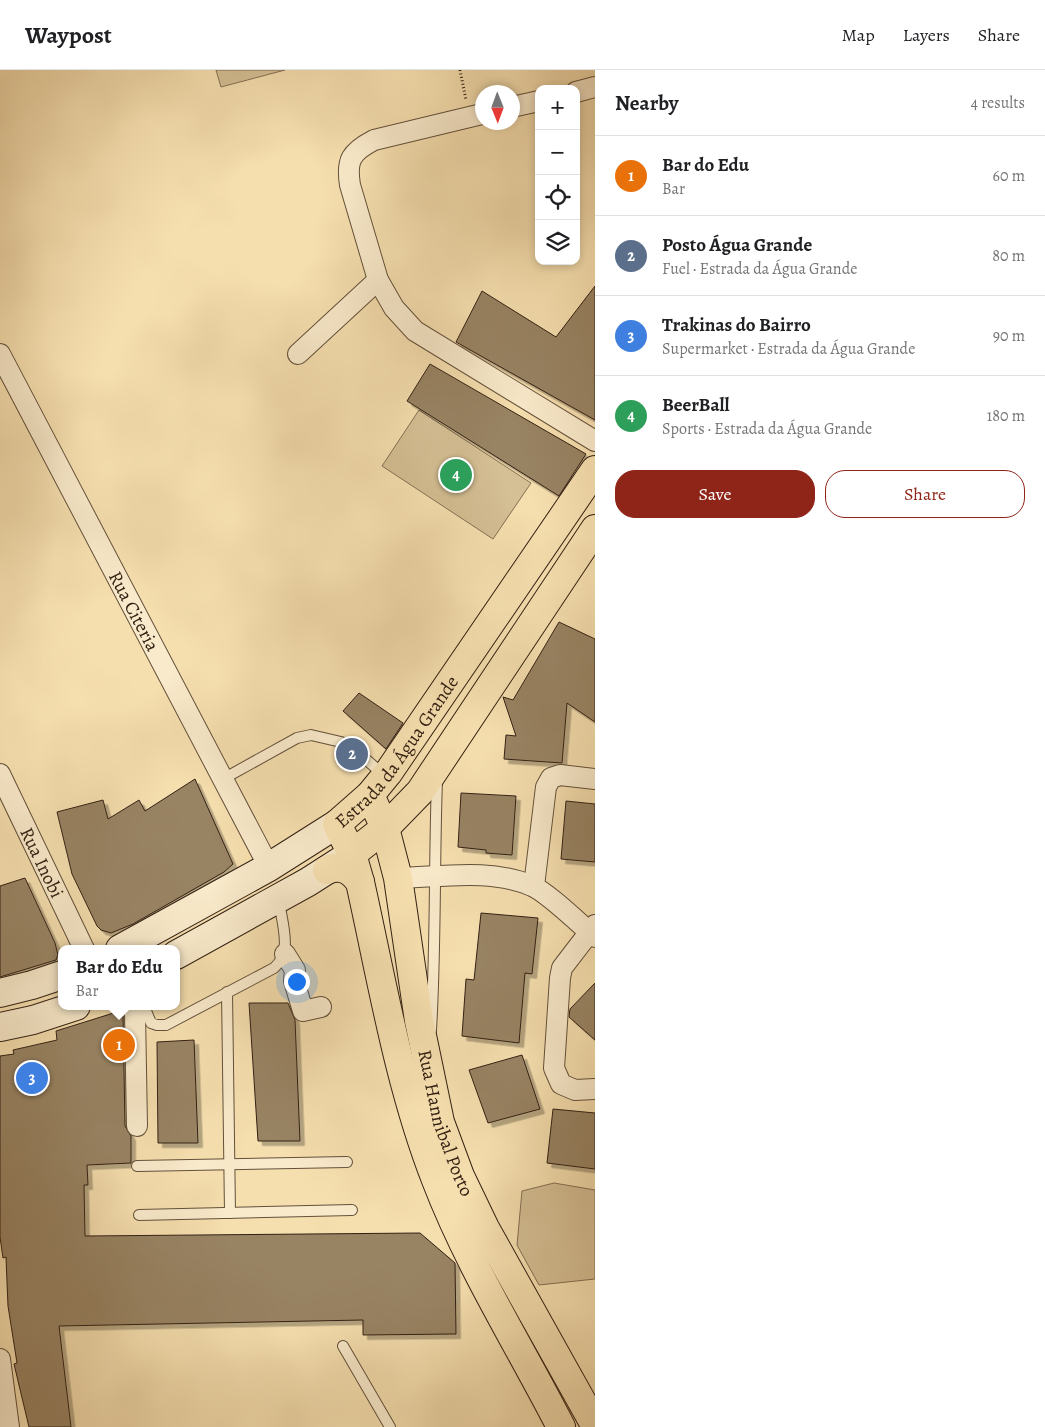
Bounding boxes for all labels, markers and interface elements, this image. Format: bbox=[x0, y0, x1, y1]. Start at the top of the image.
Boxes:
text: Waypost bbox=[25, 19, 112, 51]
text: Map bbox=[842, 23, 875, 47]
text: Layers bbox=[903, 23, 950, 47]
text: Share bbox=[978, 23, 1020, 47]
north arrow bbox=[475, 85, 520, 130]
map controls bbox=[535, 85, 580, 265]
button: + bbox=[535, 85, 580, 130]
text: Nearby bbox=[615, 89, 678, 117]
text: 4 results bbox=[971, 92, 1025, 114]
button: − bbox=[535, 130, 580, 175]
text: Bar do Edu bbox=[662, 152, 749, 178]
text: 1 bbox=[628, 165, 634, 187]
text: 60 m bbox=[993, 165, 1025, 187]
button: locate bbox=[535, 175, 580, 220]
text: Bar bbox=[662, 178, 685, 200]
button: layers bbox=[535, 220, 580, 265]
text: Posto Água Grande bbox=[662, 232, 812, 258]
text: 2 bbox=[627, 245, 635, 267]
text: 80 m bbox=[992, 245, 1025, 267]
text: Fuel · Estrada da Água Grande bbox=[662, 258, 857, 280]
text: Trakinas do Bairro bbox=[662, 312, 811, 338]
text: 3 bbox=[628, 325, 634, 347]
text: 90 m bbox=[993, 325, 1025, 347]
text: Supermarket · Estrada da Água Grande bbox=[662, 338, 915, 360]
text: BeerBall bbox=[662, 392, 730, 418]
text: 4 bbox=[627, 405, 635, 427]
text: 180 m bbox=[987, 405, 1025, 427]
text: Sports · Estrada da Água Grande bbox=[662, 418, 872, 440]
pin: 4 bbox=[440, 456, 472, 494]
button: Save bbox=[615, 470, 815, 518]
button: Share bbox=[825, 470, 1025, 518]
street label: Rua Citeria bbox=[102, 567, 166, 656]
street label: Estrada da Água Grande bbox=[330, 671, 465, 834]
pin: 2 bbox=[336, 735, 368, 773]
street label: Rua Inobi bbox=[13, 823, 70, 902]
popup bbox=[58, 945, 180, 1010]
text: Bar do Edu bbox=[75, 954, 163, 980]
your location bbox=[284, 969, 310, 995]
text: Bar bbox=[75, 980, 99, 1002]
pin: 1 bbox=[103, 1026, 135, 1064]
street label: Rua Hannibal Porto bbox=[411, 1047, 480, 1201]
pin: 3 bbox=[16, 1059, 48, 1097]

